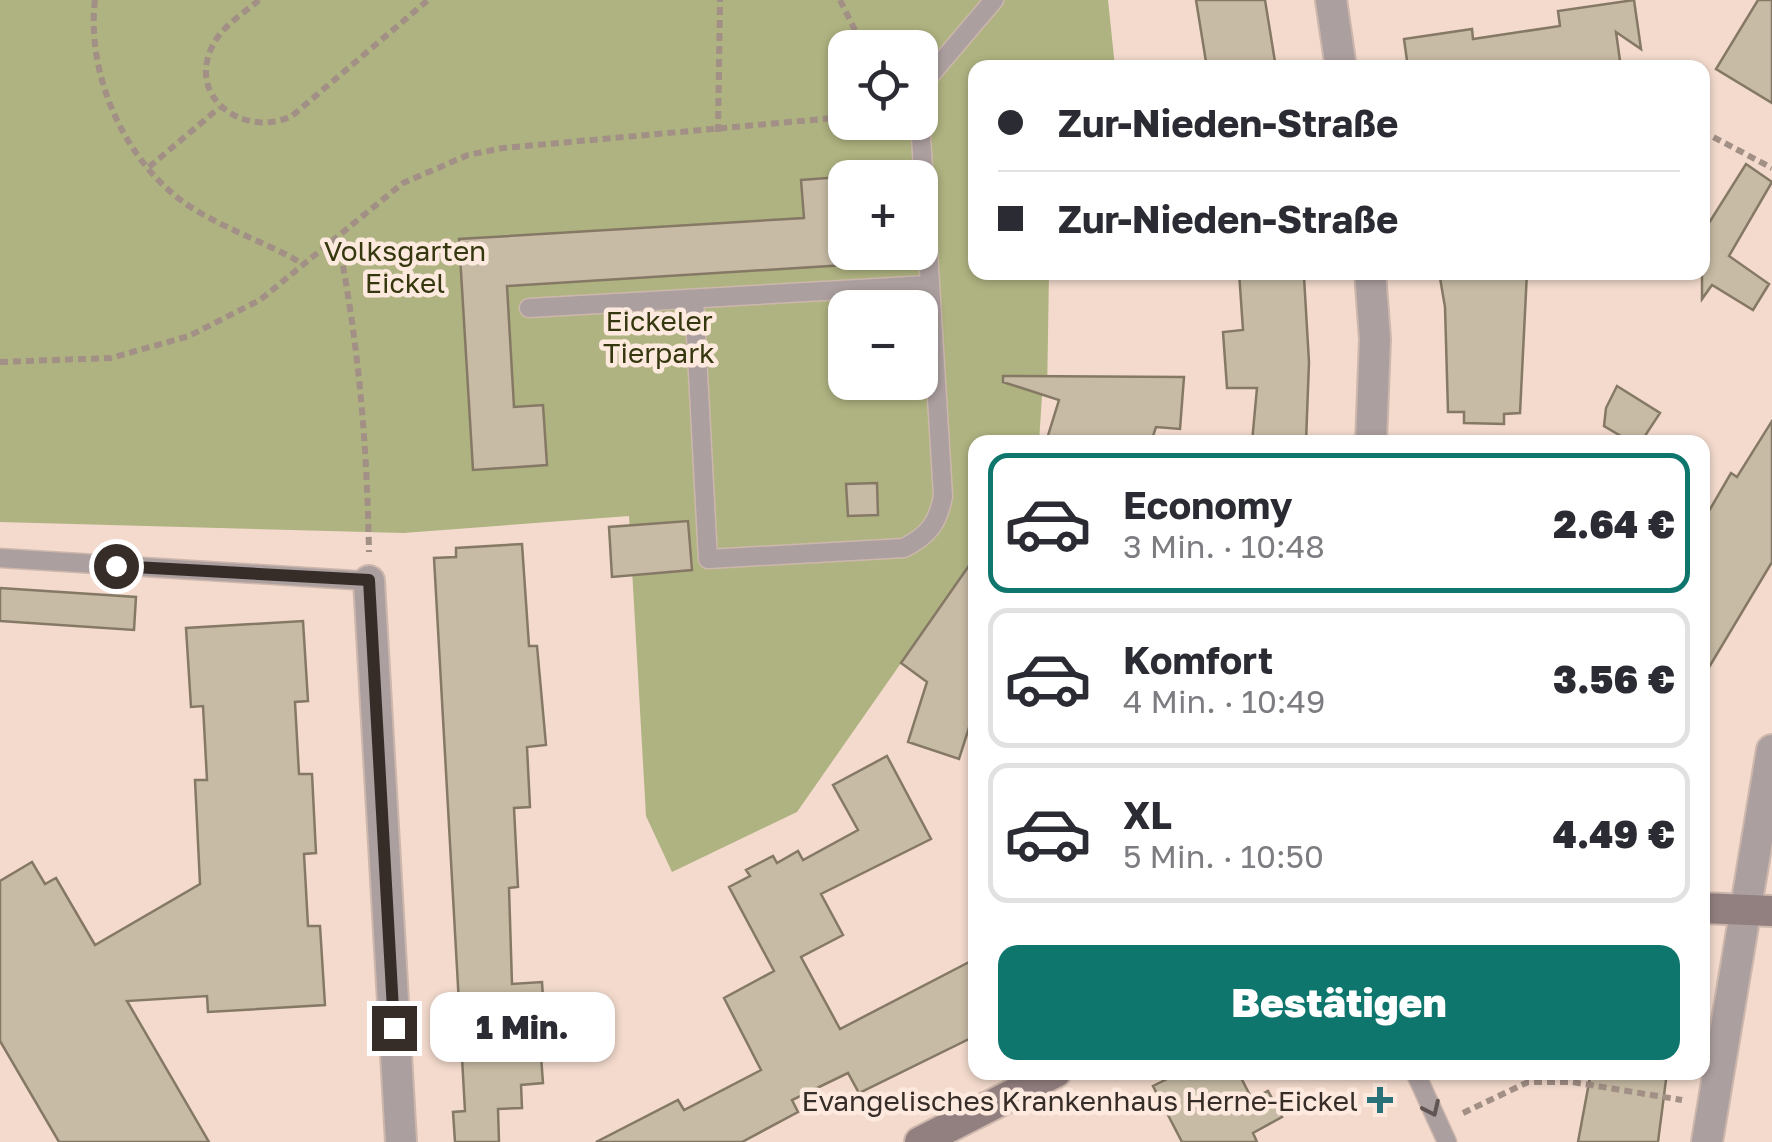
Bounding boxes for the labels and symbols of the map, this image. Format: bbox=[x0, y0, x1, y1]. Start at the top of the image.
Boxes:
park label: Volksgarten Eickel bbox=[324, 234, 486, 299]
park label: Eickeler Tierpark bbox=[603, 304, 715, 369]
route start bbox=[94, 544, 139, 589]
callout: 1 Min. bbox=[429, 993, 614, 1063]
route end bbox=[372, 1006, 417, 1051]
place label: Evangelisches Krankenhaus Herne-Eickel bbox=[802, 1084, 1358, 1117]
marker: Evangelisches Krankenhaus Herne-Eickel bbox=[1367, 1087, 1393, 1113]
one-way arrow bbox=[1420, 1099, 1440, 1117]

